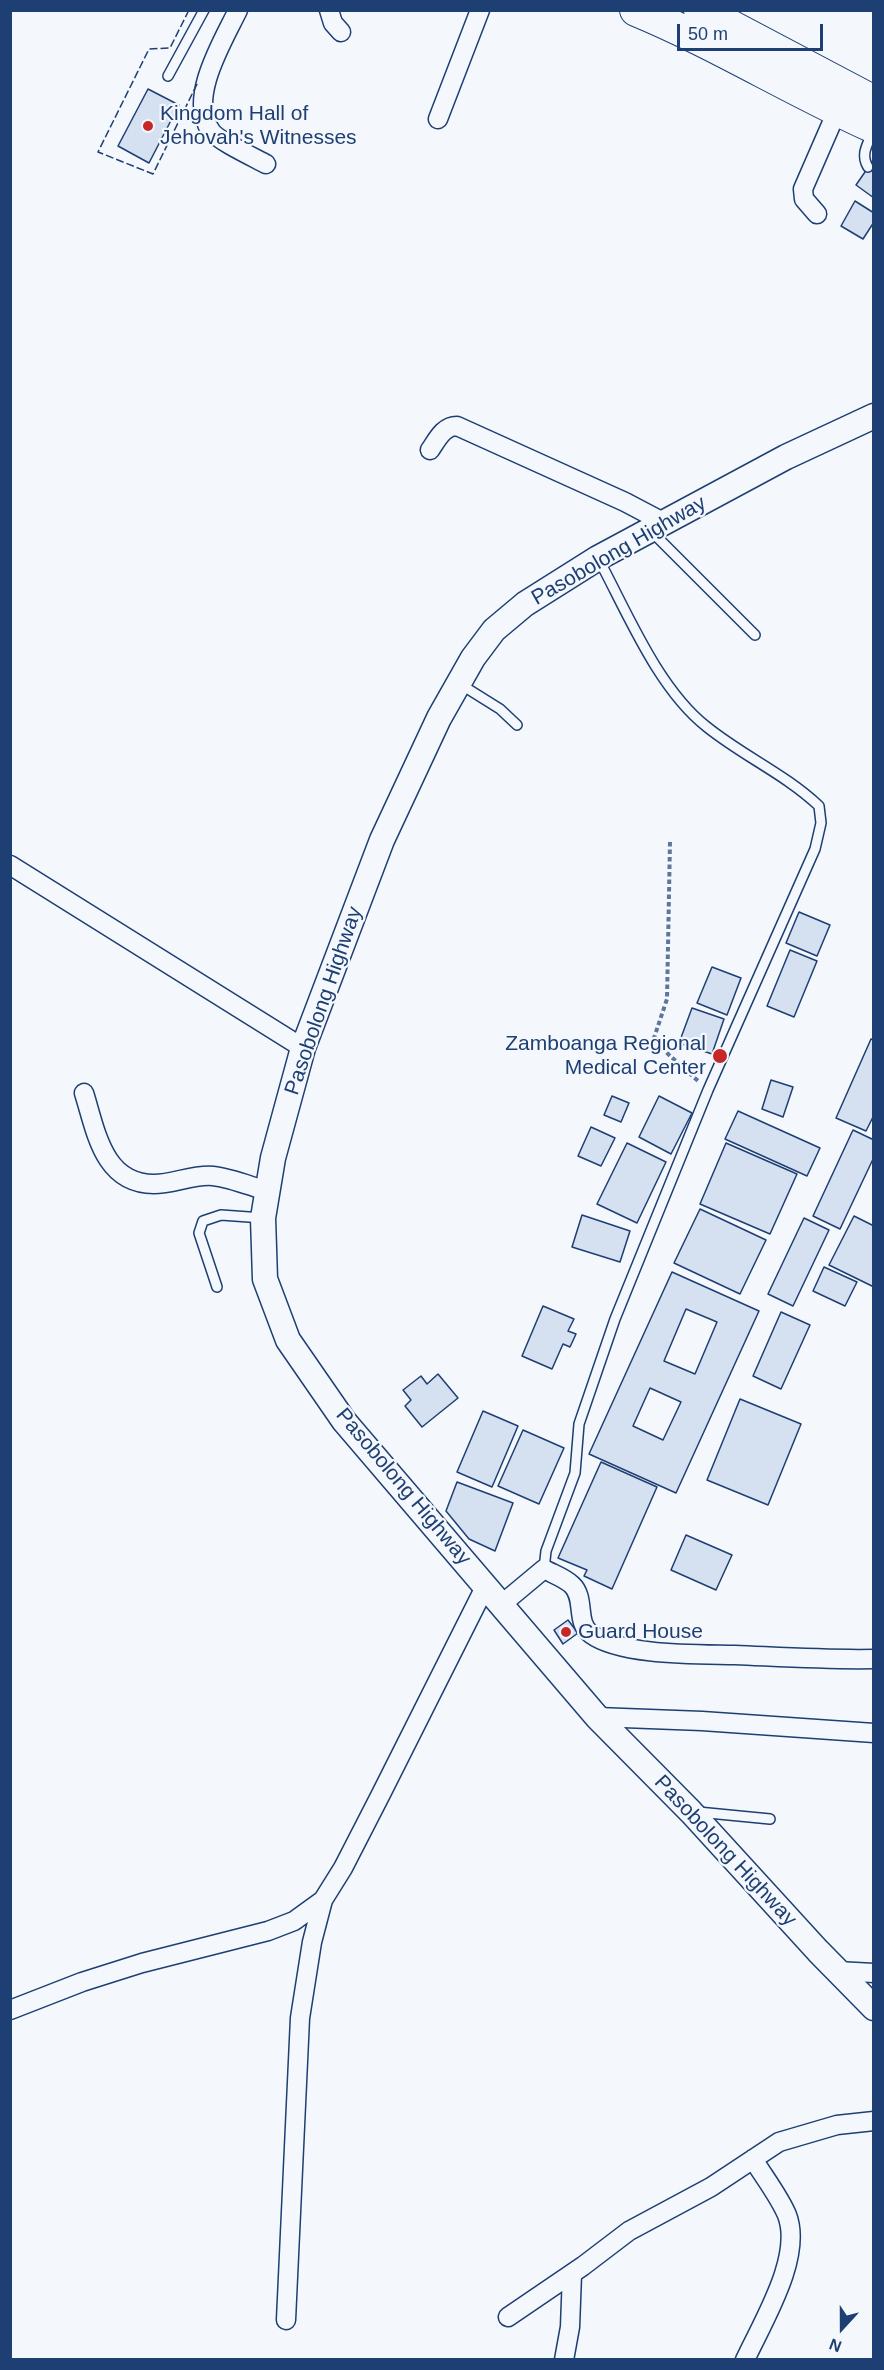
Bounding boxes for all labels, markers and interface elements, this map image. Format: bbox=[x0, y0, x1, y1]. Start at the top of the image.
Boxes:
scale bar bbox=[680, 12, 826, 50]
text: 50 m bbox=[688, 24, 728, 44]
place label: Kingdom Hall of Jehovah's Witnesses bbox=[160, 101, 357, 151]
marker: Kingdom Hall of Jehovah's Witnesses bbox=[141, 119, 155, 133]
street label: Pasobolong Highway bbox=[527, 491, 711, 611]
street label: Pasobolong Highway bbox=[280, 904, 368, 1098]
place label: Zamboanga Regional Medical Center bbox=[505, 1031, 706, 1081]
marker: Zamboanga Regional Medical Center bbox=[711, 1047, 729, 1065]
street label: Pasobolong Highway bbox=[330, 1403, 476, 1571]
place label: Guard House bbox=[578, 1619, 703, 1645]
marker: Guard House bbox=[559, 1625, 573, 1639]
street label: Pasobolong Highway bbox=[649, 1770, 801, 1932]
north arrow bbox=[812, 2298, 872, 2358]
text: N bbox=[827, 2335, 844, 2355]

